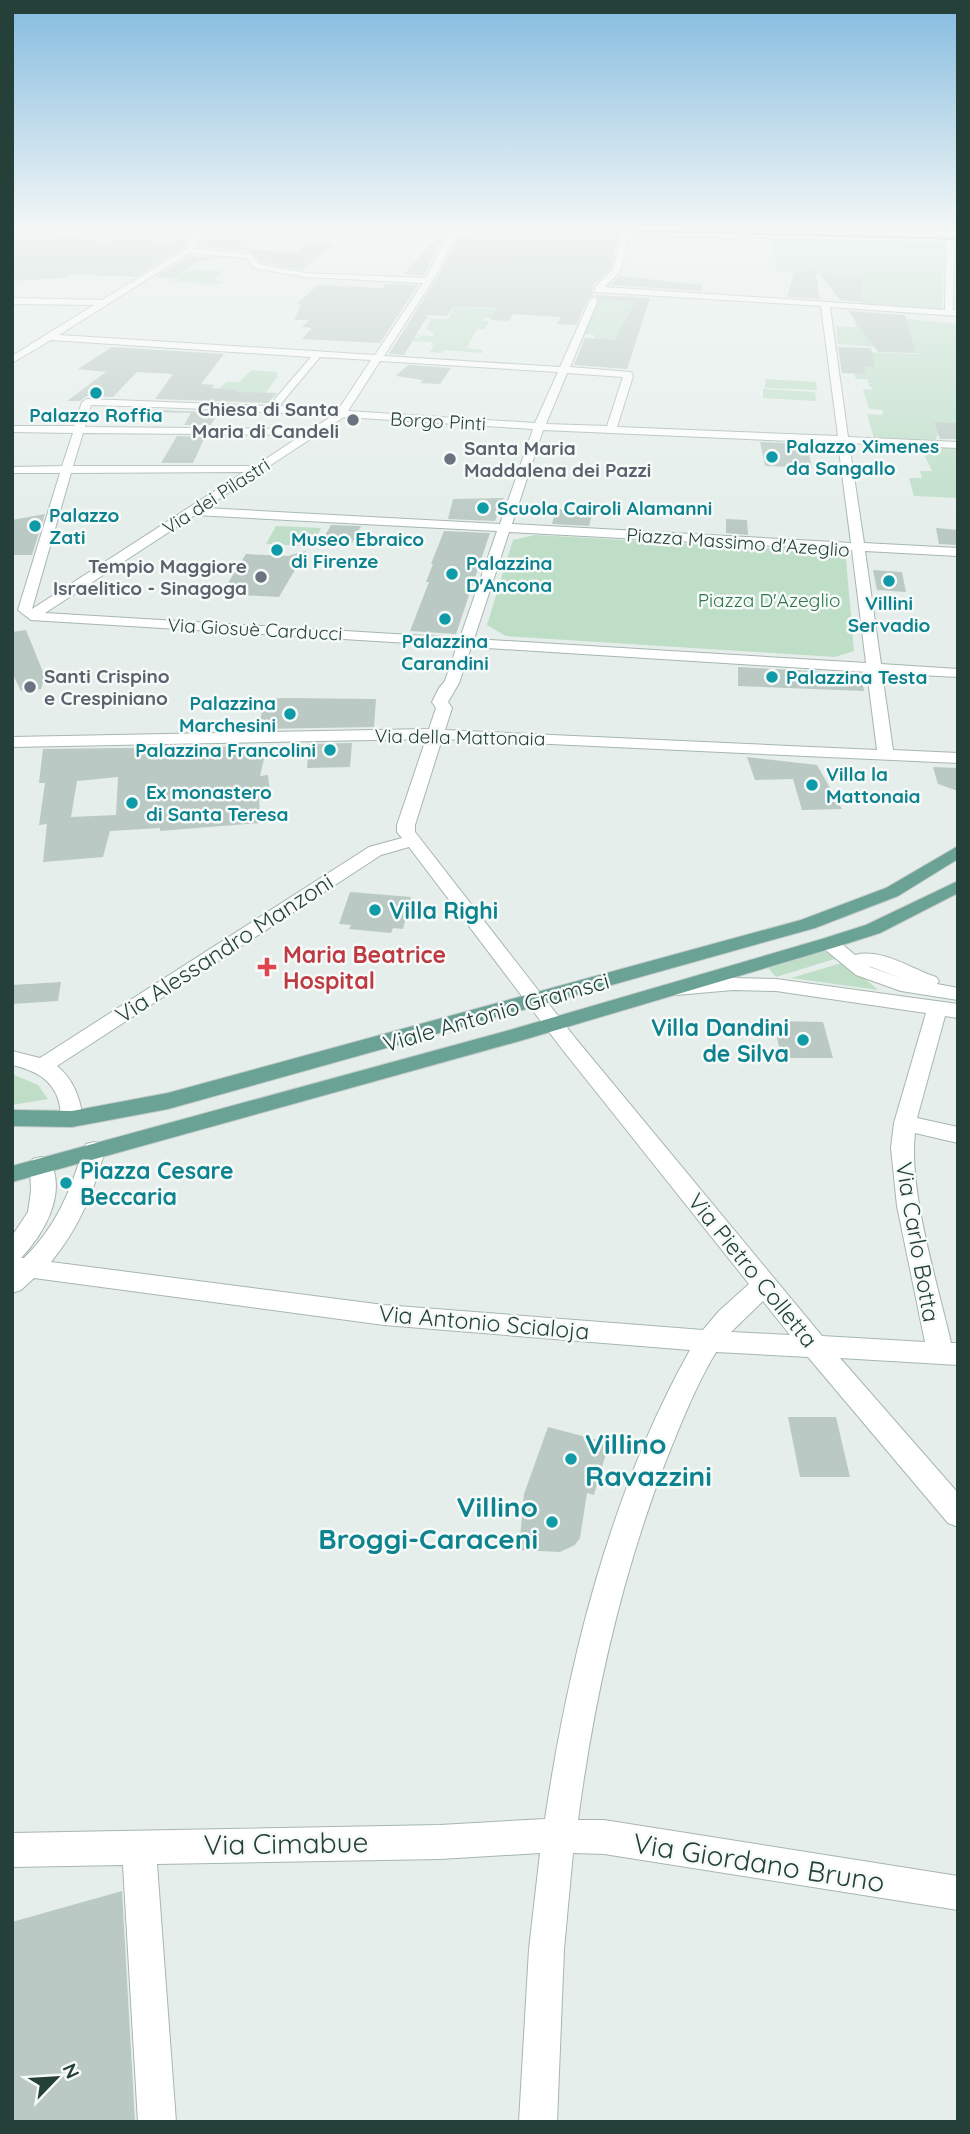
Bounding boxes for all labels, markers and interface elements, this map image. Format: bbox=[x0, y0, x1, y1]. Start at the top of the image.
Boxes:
marker: Palazzo Roffia bbox=[88, 385, 104, 401]
place label: Chiesa di Santa Maria di Candeli bbox=[192, 397, 339, 443]
place label: Palazzo Roffia bbox=[29, 403, 163, 427]
street label: Borgo Pinti bbox=[390, 407, 486, 435]
marker: Chiesa di Santa Maria di Candeli bbox=[345, 412, 361, 428]
place label: Palazzo Ximenes da Sangallo bbox=[786, 434, 939, 480]
place label: Santa Maria Maddalena dei Pazzi bbox=[464, 436, 651, 482]
marker: Palazzo Ximenes da Sangallo bbox=[764, 449, 780, 465]
marker: Santa Maria Maddalena dei Pazzi bbox=[442, 451, 458, 467]
street label: Via dei Pilastri bbox=[158, 452, 274, 540]
place label: Scuola Cairoli Alamanni bbox=[497, 496, 712, 520]
marker: Scuola Cairoli Alamanni bbox=[475, 500, 491, 516]
place label: Palazzo Zati bbox=[49, 503, 120, 549]
marker: Palazzo Zati bbox=[27, 518, 43, 534]
street label: Piazza Massimo d'Azeglio bbox=[626, 522, 850, 562]
place label: Museo Ebraico di Firenze bbox=[291, 527, 424, 573]
marker: Museo Ebraico di Firenze bbox=[269, 542, 285, 558]
place label: Palazzina D'Ancona bbox=[466, 551, 553, 597]
place label: Tempio Maggiore Israelitico - Sinagoga bbox=[53, 554, 247, 600]
marker: Palazzina D'Ancona bbox=[444, 566, 460, 582]
marker: Tempio Maggiore Israelitico - Sinagoga bbox=[253, 569, 269, 585]
marker: Villini Servadio bbox=[881, 573, 897, 589]
park label: Piazza D'Azeglio bbox=[698, 588, 840, 612]
place label: Villini Servadio bbox=[848, 591, 930, 637]
marker: Palazzina Carandini bbox=[437, 611, 453, 627]
street label: Via Giosuè Carducci bbox=[167, 612, 343, 646]
place label: Palazzina Carandini bbox=[401, 629, 489, 675]
place label: Santi Crispino e Crespiniano bbox=[44, 664, 170, 710]
place label: Palazzina Testa bbox=[786, 665, 928, 689]
marker: Palazzina Testa bbox=[764, 669, 780, 685]
marker: Santi Crispino e Crespiniano bbox=[22, 679, 38, 695]
place label: Palazzina Marchesini bbox=[179, 691, 276, 737]
marker: Palazzina Marchesini bbox=[282, 706, 298, 722]
street label: Via della Mattonaia bbox=[374, 724, 546, 750]
place label: Palazzina Francolini bbox=[135, 738, 316, 762]
marker: Palazzina Francolini bbox=[322, 742, 338, 758]
place label: Villa la Mattonaia bbox=[826, 762, 920, 808]
marker: Villa la Mattonaia bbox=[804, 777, 820, 793]
place label: Ex monastero di Santa Teresa bbox=[146, 780, 288, 826]
marker: Ex monastero di Santa Teresa bbox=[124, 795, 140, 811]
street label: Via Alessandro Manzoni bbox=[110, 867, 338, 1029]
place label: Villa Righi bbox=[389, 896, 498, 925]
marker: Villa Righi bbox=[367, 902, 383, 918]
place label: Maria Beatrice Hospital bbox=[283, 940, 446, 995]
marker: Maria Beatrice Hospital bbox=[257, 957, 277, 977]
street label: Viale Antonio Gramsci bbox=[380, 966, 612, 1058]
place label: Villa Dandini de Silva bbox=[651, 1013, 789, 1068]
marker: Villa Dandini de Silva bbox=[795, 1032, 811, 1048]
place label: Piazza Cesare Beccaria bbox=[80, 1156, 234, 1211]
street label: Via Carlo Botta bbox=[890, 1160, 946, 1324]
marker: Piazza Cesare Beccaria bbox=[58, 1175, 74, 1191]
street label: Via Pietro Colletta bbox=[682, 1187, 824, 1353]
street label: Via Antonio Scialoja bbox=[377, 1298, 591, 1346]
place label: Villino Ravazzini bbox=[585, 1426, 712, 1493]
marker: Villino Ravazzini bbox=[563, 1451, 579, 1467]
place label: Villino Broggi-Caraceni bbox=[318, 1489, 538, 1556]
marker: Villino Broggi-Caraceni bbox=[544, 1514, 560, 1530]
street label: Via Cimabue bbox=[203, 1824, 369, 1862]
street label: Via Giordano Bruno bbox=[631, 1825, 887, 1899]
north arrow bbox=[21, 2043, 91, 2113]
text: N bbox=[58, 2059, 85, 2082]

